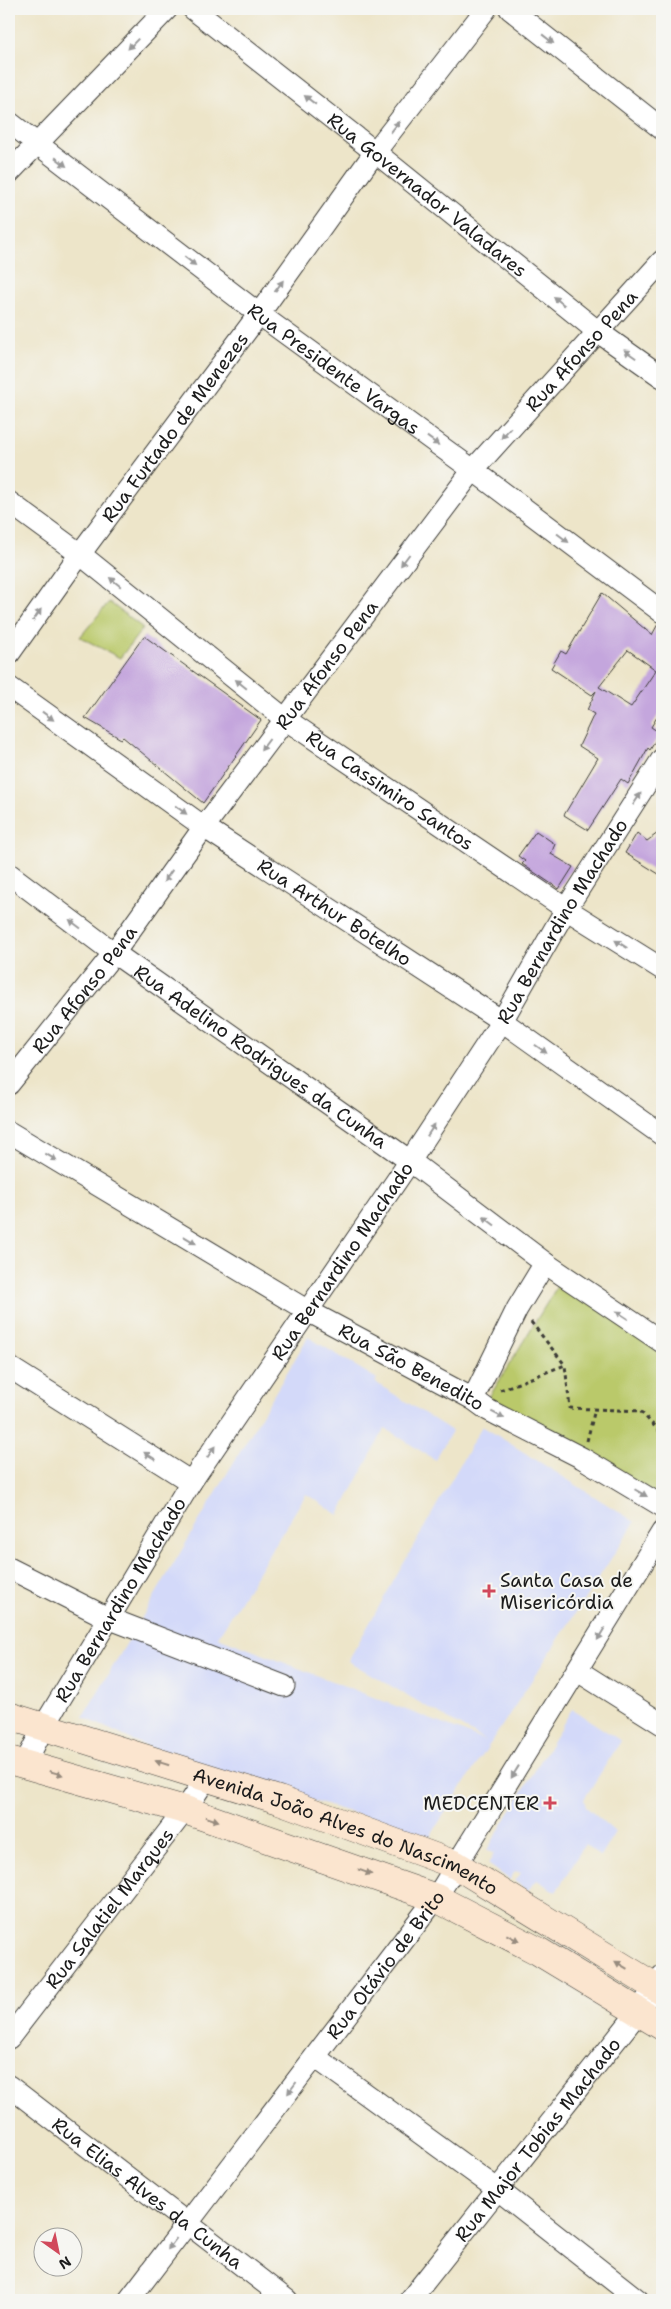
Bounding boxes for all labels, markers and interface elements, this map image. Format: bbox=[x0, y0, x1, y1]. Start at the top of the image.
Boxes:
one-way arrow bbox=[541, 34, 555, 44]
one-way arrow bbox=[127, 37, 139, 49]
one-way arrow bbox=[303, 95, 316, 105]
street label: Rua Governador Valadares bbox=[322, 107, 533, 282]
one-way arrow bbox=[389, 121, 400, 134]
one-way arrow bbox=[54, 157, 68, 167]
one-way arrow bbox=[183, 256, 196, 267]
one-way arrow bbox=[273, 280, 283, 293]
street label: Rua Afonso Pena bbox=[520, 284, 643, 417]
one-way arrow bbox=[553, 295, 566, 306]
street label: Rua Presidente Vargas bbox=[243, 297, 425, 440]
street label: Rua Furtado de Menezes bbox=[96, 327, 254, 527]
one-way arrow bbox=[623, 349, 636, 359]
one-way arrow bbox=[501, 427, 512, 440]
one-way arrow bbox=[426, 436, 440, 446]
one-way arrow bbox=[556, 533, 569, 544]
one-way arrow bbox=[400, 553, 410, 567]
one-way arrow bbox=[108, 577, 121, 588]
street label: Rua Afonso Pena bbox=[269, 595, 383, 735]
one-way arrow bbox=[32, 608, 42, 621]
one-way arrow bbox=[235, 679, 248, 690]
one-way arrow bbox=[42, 710, 55, 720]
street label: Rua Cassimiro Santos bbox=[301, 724, 479, 856]
one-way arrow bbox=[259, 738, 270, 751]
one-way arrow bbox=[632, 792, 642, 805]
one-way arrow bbox=[174, 805, 187, 815]
street label: Rua Bernardino Machado bbox=[491, 814, 633, 1028]
street label: Rua Arthur Botelho bbox=[253, 853, 417, 971]
one-way arrow bbox=[163, 869, 173, 883]
one-way arrow bbox=[68, 919, 82, 929]
street label: Rua Afonso Pena bbox=[26, 920, 142, 1058]
one-way arrow bbox=[614, 939, 627, 948]
street label: Rua Adelino Rodrigues da Cunha bbox=[129, 959, 393, 1154]
one-way arrow bbox=[535, 1044, 548, 1054]
one-way arrow bbox=[426, 1123, 435, 1136]
one-way arrow bbox=[44, 1152, 57, 1161]
street label: Rua Bernardino Machado bbox=[265, 1157, 418, 1365]
one-way arrow bbox=[482, 1216, 496, 1226]
one-way arrow bbox=[183, 1236, 196, 1245]
one-way arrow bbox=[615, 1310, 629, 1320]
street label: Rua São Benedito bbox=[334, 1317, 490, 1416]
one-way arrow bbox=[491, 1411, 506, 1419]
one-way arrow bbox=[206, 1445, 216, 1459]
one-way arrow bbox=[143, 1451, 156, 1460]
one-way arrow bbox=[634, 1489, 648, 1498]
street label: Rua Bernardino Machado bbox=[49, 1492, 192, 1707]
place label: Santa Casa de Misericórdia bbox=[500, 1568, 633, 1615]
marker: Santa Casa de Misericórdia bbox=[482, 1584, 496, 1598]
one-way arrow bbox=[596, 1627, 605, 1640]
one-way arrow bbox=[154, 1759, 169, 1767]
street label: Avenida João Alves do Nascimento bbox=[190, 1762, 503, 1900]
one-way arrow bbox=[510, 1765, 519, 1778]
one-way arrow bbox=[48, 1769, 63, 1777]
place label: MEDCENTER bbox=[423, 1791, 539, 1816]
marker: MEDCENTER bbox=[543, 1796, 557, 1810]
one-way arrow bbox=[204, 1815, 219, 1823]
street label: Rua Salatiel Marques bbox=[39, 1823, 179, 1994]
one-way arrow bbox=[358, 1868, 373, 1876]
street label: Rua Otávio de Brito bbox=[320, 1886, 450, 2044]
one-way arrow bbox=[506, 1934, 520, 1942]
one-way arrow bbox=[614, 1961, 627, 1970]
street label: Rua Major Tobias Machado bbox=[449, 2032, 626, 2247]
one-way arrow bbox=[286, 2081, 297, 2094]
street label: Rua Elias Alves da Cunha bbox=[47, 2111, 248, 2274]
north arrow bbox=[32, 2226, 82, 2276]
one-way arrow bbox=[166, 2237, 177, 2250]
text: N bbox=[56, 2252, 75, 2273]

